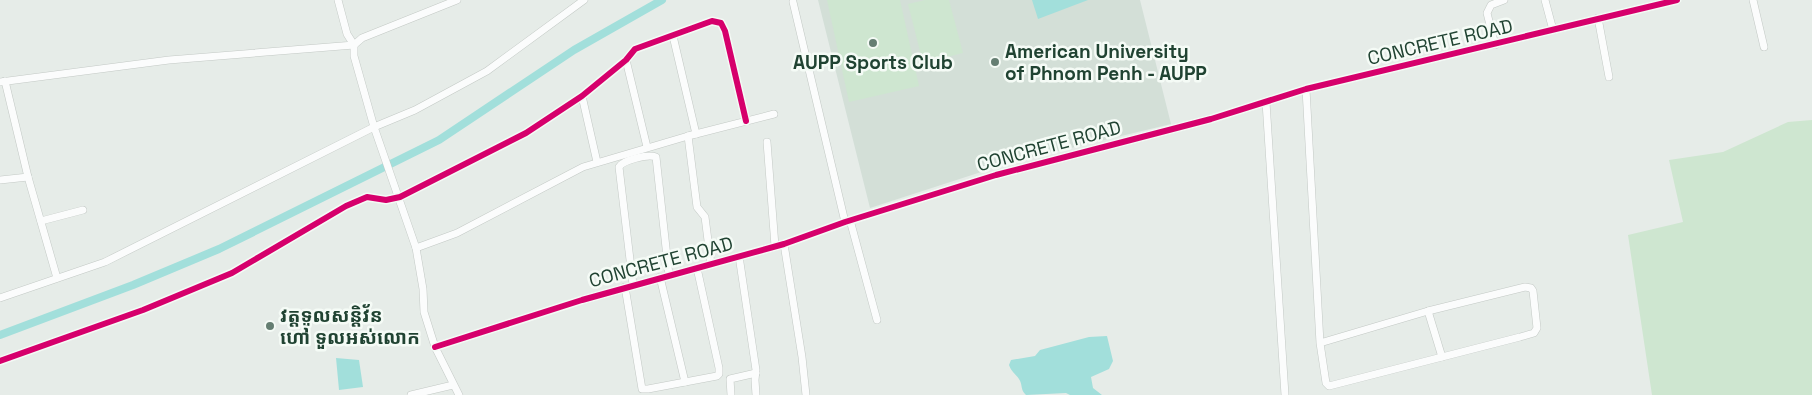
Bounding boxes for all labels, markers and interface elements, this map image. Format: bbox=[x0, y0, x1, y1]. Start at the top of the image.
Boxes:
street label: CONCRETE ROAD bbox=[1365, 13, 1515, 71]
marker: AUPP Sports Club bbox=[867, 37, 879, 49]
place label: American University of Phnom Penh - AUPP bbox=[1005, 39, 1207, 86]
place label: AUPP Sports Club bbox=[793, 50, 953, 75]
marker: American University of Phnom Penh - AUPP bbox=[989, 56, 1001, 68]
street label: CONCRETE ROAD bbox=[974, 115, 1124, 177]
street label: CONCRETE ROAD bbox=[586, 231, 736, 293]
place label: វត្តទូលសន្តិវ័ន ហៅ ទួលអស់លោក bbox=[280, 303, 420, 350]
marker: វត្តទូលសន្តិវ័ន ហៅ ទួលអស់លោក bbox=[264, 320, 276, 332]

